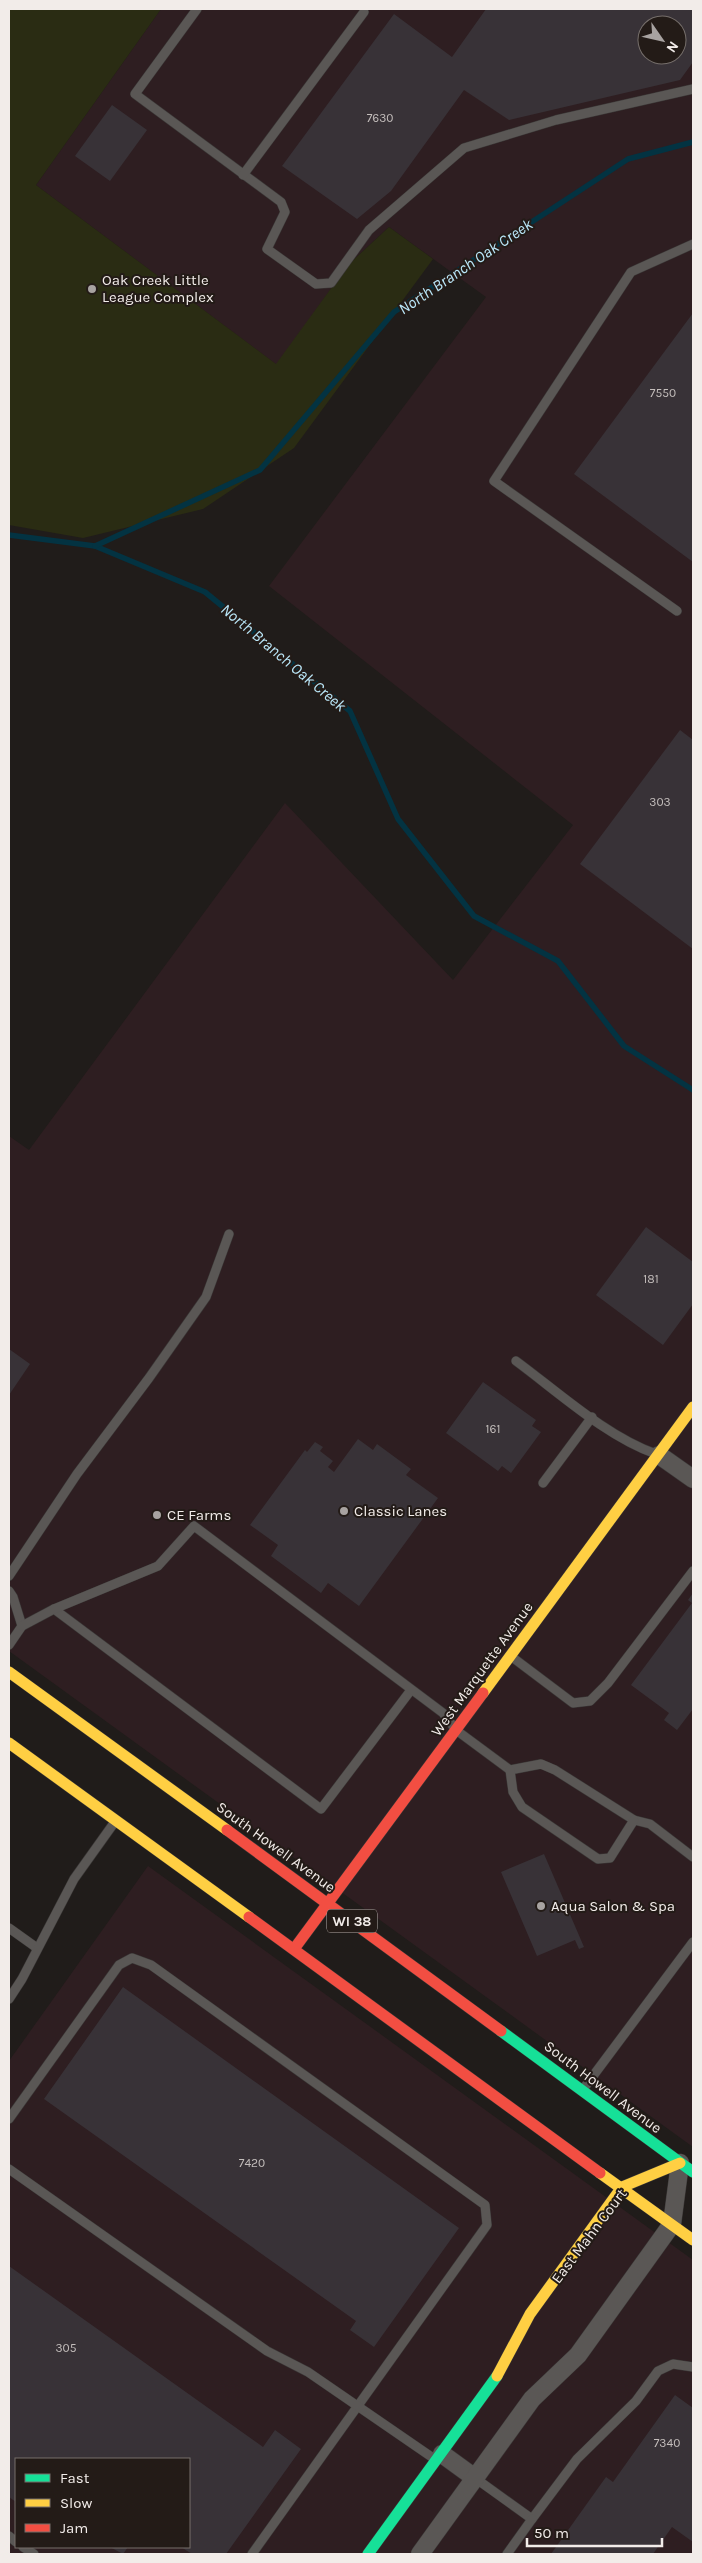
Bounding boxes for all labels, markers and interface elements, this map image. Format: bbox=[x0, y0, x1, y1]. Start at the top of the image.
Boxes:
north arrow bbox=[637, 15, 687, 65]
text: N bbox=[663, 38, 682, 56]
house number: 7630 bbox=[367, 111, 393, 125]
water label: North Branch Oak Creek bbox=[395, 214, 537, 318]
place label: Oak Creek Little League Complex bbox=[102, 271, 214, 306]
marker: Oak Creek Little League Complex bbox=[86, 283, 98, 295]
house number: 7550 bbox=[650, 386, 676, 400]
water label: North Branch Oak Creek bbox=[217, 599, 351, 716]
house number: 303 bbox=[649, 795, 671, 809]
house number: 181 bbox=[643, 1272, 659, 1286]
house number: 161 bbox=[486, 1422, 500, 1436]
place label: Classic Lanes bbox=[354, 1502, 447, 1520]
marker: Classic Lanes bbox=[338, 1505, 350, 1517]
place label: CE Farms bbox=[167, 1506, 231, 1524]
marker: CE Farms bbox=[151, 1509, 163, 1521]
street label: West Marquette Avenue bbox=[427, 1598, 537, 1740]
street label: South Howell Avenue bbox=[213, 1798, 339, 1896]
place label: Aqua Salon & Spa bbox=[551, 1897, 675, 1915]
marker: Aqua Salon & Spa bbox=[535, 1900, 547, 1912]
road number: WI 38 bbox=[327, 1910, 377, 1932]
street label: South Howell Avenue bbox=[541, 2037, 665, 2137]
house number: 7420 bbox=[239, 2156, 265, 2170]
street label: East Mahn Court bbox=[548, 2185, 631, 2287]
house number: 305 bbox=[56, 2341, 77, 2355]
house number: 7340 bbox=[654, 2436, 680, 2450]
legend bbox=[15, 2458, 190, 2548]
text: Fast bbox=[60, 2469, 90, 2487]
text: Slow bbox=[60, 2494, 92, 2512]
scale bar bbox=[527, 2516, 662, 2548]
text: Jam bbox=[60, 2519, 88, 2537]
text: 50 m bbox=[534, 2524, 569, 2542]

